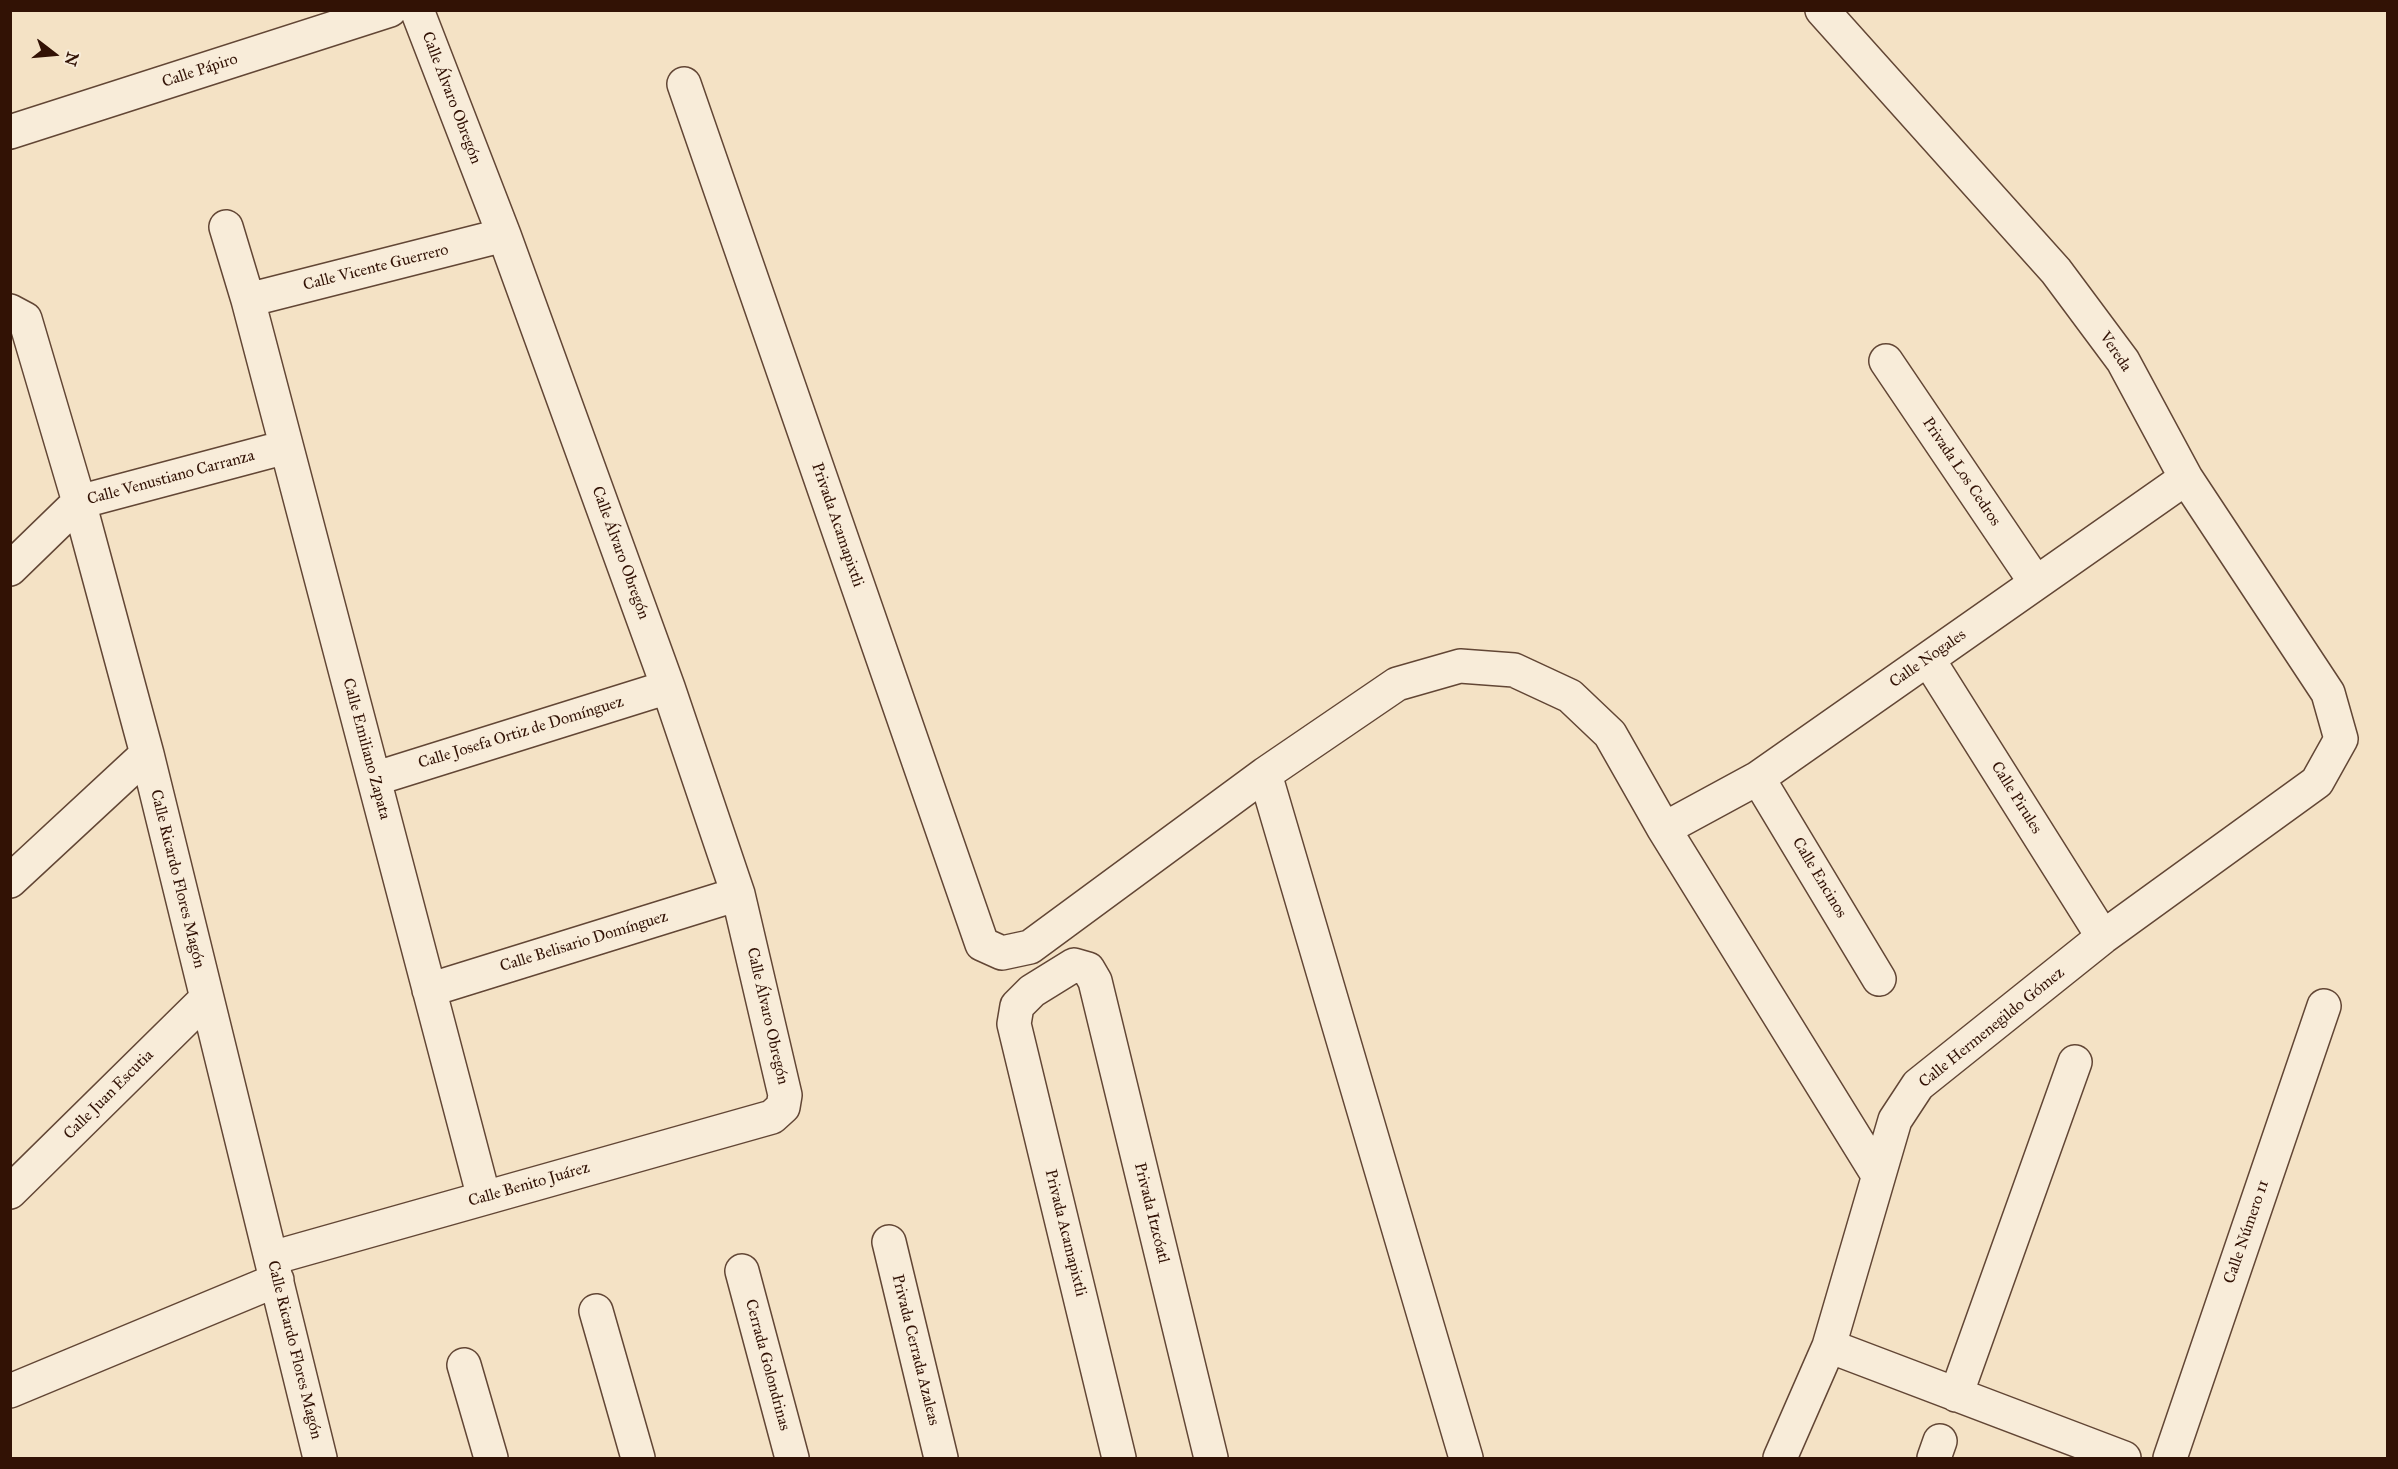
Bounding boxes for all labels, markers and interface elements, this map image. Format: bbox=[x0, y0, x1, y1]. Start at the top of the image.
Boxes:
north arrow bbox=[24, 24, 84, 84]
street label: Calle Álvaro Obregón bbox=[417, 29, 485, 167]
text: N bbox=[61, 50, 83, 68]
street label: Calle Pápiro bbox=[160, 50, 240, 92]
street label: Calle Vicente Guerrero bbox=[301, 241, 451, 295]
street label: Vereda bbox=[2095, 328, 2135, 376]
street label: Privada Los Cedros bbox=[1918, 414, 2004, 530]
street label: Calle Venustiano Carranza bbox=[85, 446, 257, 510]
street label: Privada Acamapixtli bbox=[807, 460, 867, 590]
street label: Calle Álvaro Obregón bbox=[587, 484, 653, 622]
street label: Calle Nogales bbox=[1886, 626, 1970, 692]
street label: Calle Emiliano Zapata bbox=[338, 676, 394, 822]
street label: Calle Josefa Ortiz de Domínguez bbox=[416, 693, 626, 773]
street label: Calle Pirules bbox=[1986, 758, 2046, 838]
street label: Calle Ricardo Flores Magón bbox=[146, 788, 208, 970]
street label: Calle Encinos bbox=[1788, 834, 1850, 922]
street label: Calle Belisario Domínguez bbox=[498, 907, 670, 977]
street label: Calle Álvaro Obregón bbox=[742, 946, 792, 1086]
street label: Calle Hermenegildo Gómez bbox=[1916, 964, 2068, 1092]
street label: Calle Juan Escutia bbox=[60, 1046, 158, 1144]
street label: Calle Benito Juárez bbox=[466, 1159, 592, 1211]
street label: Privada Itzcóatl bbox=[1129, 1161, 1173, 1265]
street label: Privada Acamapixtli bbox=[1040, 1167, 1090, 1299]
street label: Calle Número 11 bbox=[2220, 1178, 2274, 1286]
street label: Calle Ricardo Flores Magón bbox=[263, 1259, 325, 1441]
street label: Privada Cerrada Azaleas bbox=[887, 1273, 943, 1427]
street label: Cerrada Golondrinas bbox=[740, 1297, 794, 1433]

